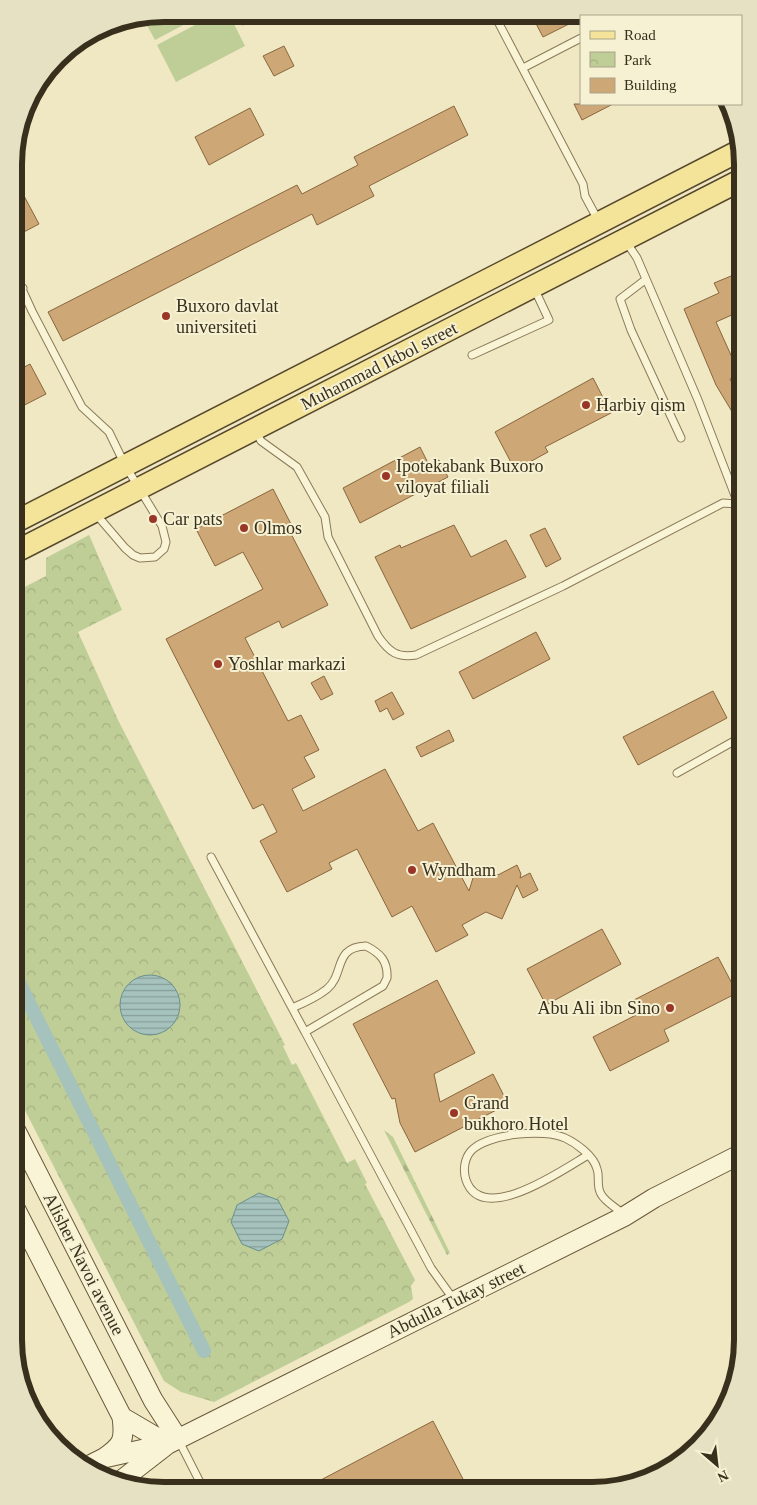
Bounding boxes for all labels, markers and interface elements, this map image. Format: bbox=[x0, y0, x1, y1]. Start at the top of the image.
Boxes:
legend bbox=[580, 15, 742, 105]
text: Road bbox=[624, 27, 656, 43]
text: Park bbox=[624, 52, 652, 68]
text: Building bbox=[624, 77, 677, 93]
place label: Buxoro davlat universiteti bbox=[176, 296, 278, 337]
marker: Buxoro davlat universiteti bbox=[160, 310, 172, 322]
street label: Muhammad Ikbol street bbox=[297, 318, 461, 414]
place label: Harbiy qism bbox=[596, 395, 686, 415]
marker: Harbiy qism bbox=[580, 399, 592, 411]
place label: Ipotekabank Buxoro viloyat filiali bbox=[396, 456, 543, 497]
marker: Ipotekabank Buxoro viloyat filiali bbox=[380, 470, 392, 482]
place label: Car pats bbox=[163, 509, 222, 529]
marker: Car pats bbox=[147, 513, 159, 525]
place label: Olmos bbox=[254, 518, 302, 538]
marker: Olmos bbox=[238, 522, 250, 534]
place label: Yoshlar markazi bbox=[228, 654, 346, 674]
marker: Yoshlar markazi bbox=[212, 658, 224, 670]
place label: Wyndham bbox=[422, 860, 496, 880]
marker: Wyndham bbox=[406, 864, 418, 876]
place label: Abu Ali ibn Sino bbox=[537, 998, 660, 1018]
marker: Abu Ali ibn Sino bbox=[664, 1002, 676, 1014]
place label: Grand bukhoro Hotel bbox=[464, 1093, 568, 1134]
marker: Grand bukhoro Hotel bbox=[448, 1107, 460, 1119]
street label: Alisher Navoi avenue bbox=[39, 1190, 129, 1338]
street label: Abdulla Tukay street bbox=[384, 1258, 528, 1342]
north arrow bbox=[692, 1440, 742, 1490]
text: N bbox=[715, 1467, 731, 1485]

